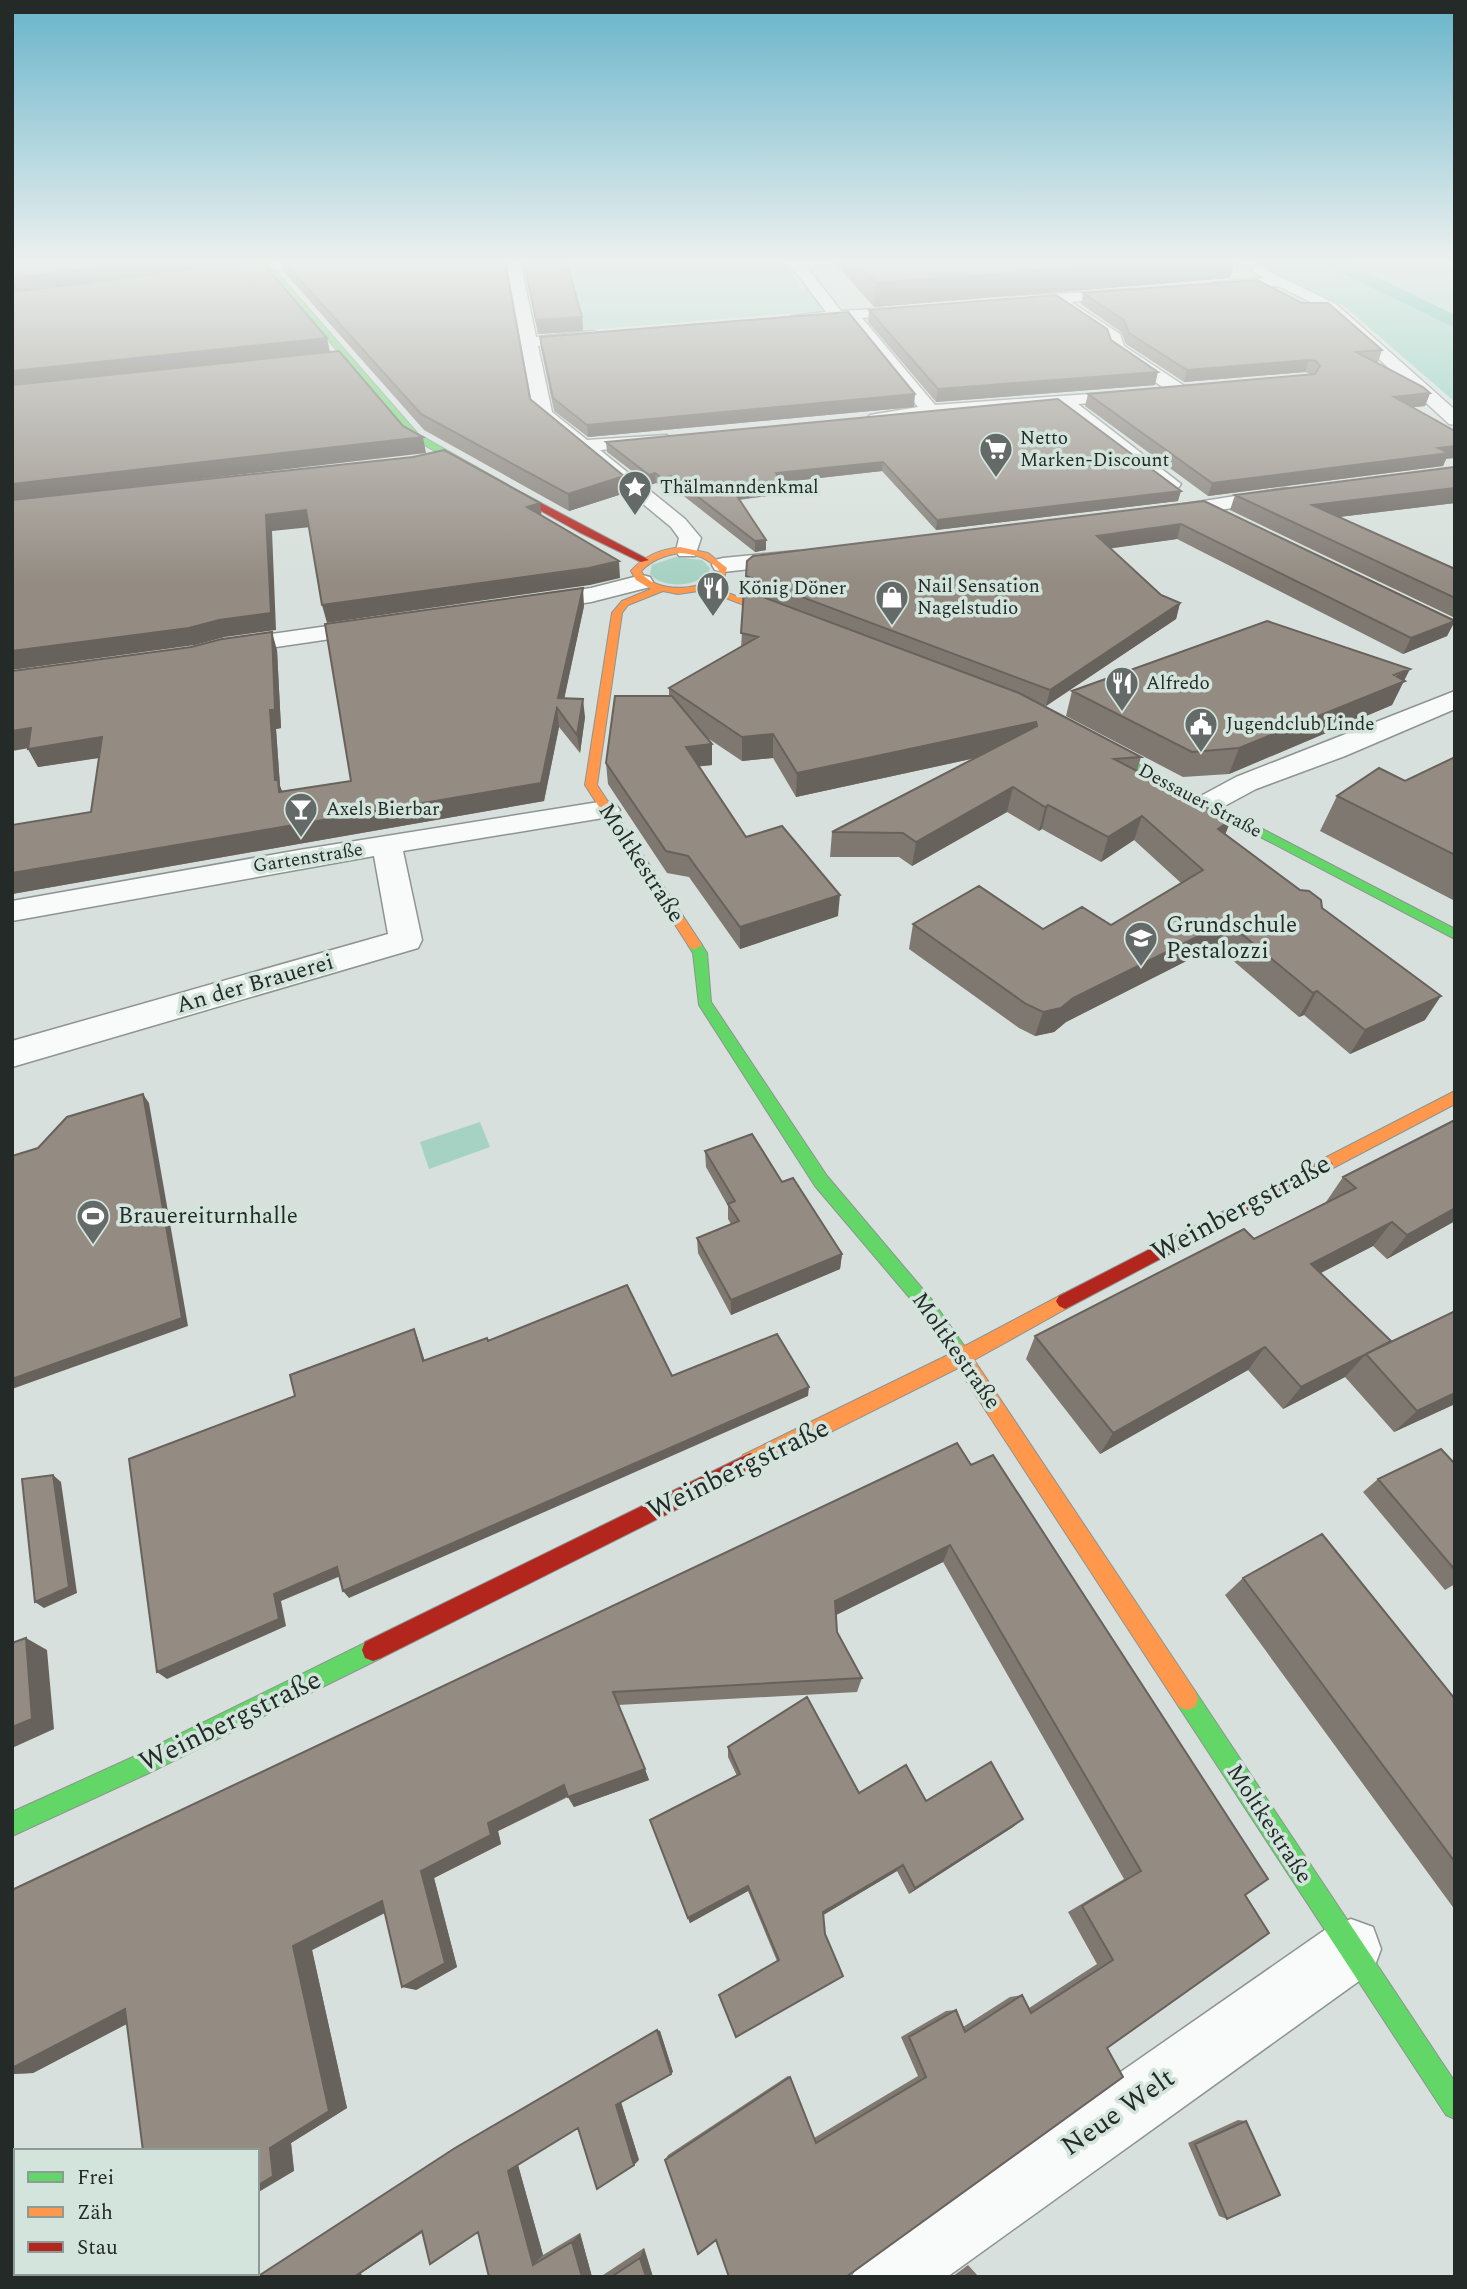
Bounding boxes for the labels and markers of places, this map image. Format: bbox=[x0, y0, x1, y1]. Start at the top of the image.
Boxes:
place label: Netto Marken-Discount bbox=[1020, 424, 1170, 475]
supermarket icon: Netto Marken-Discount bbox=[977, 430, 1015, 479]
place icon: Thälmanndenkmal bbox=[616, 468, 654, 517]
place label: Thälmanndenkmal bbox=[660, 473, 819, 502]
restaurant icon: König Döner bbox=[694, 569, 732, 618]
place label: Nail Sensation Nagelstudio bbox=[917, 572, 1040, 623]
place label: König Döner bbox=[738, 574, 847, 603]
shop icon: Nail Sensation Nagelstudio bbox=[873, 578, 911, 627]
restaurant icon: Alfredo bbox=[1103, 664, 1141, 713]
place label: Alfredo bbox=[1146, 669, 1210, 698]
public building icon: Jugendclub Linde bbox=[1182, 705, 1220, 754]
place label: Jugendclub Linde bbox=[1226, 710, 1375, 739]
bar icon: Axels Bierbar bbox=[282, 790, 320, 839]
place label: Axels Bierbar bbox=[326, 795, 440, 824]
place label: Grundschule Pestalozzi bbox=[1166, 908, 1297, 969]
school or university icon: Grundschule Pestalozzi bbox=[1122, 919, 1160, 968]
sports icon: Brauereiturnhalle bbox=[74, 1197, 112, 1246]
place label: Brauereiturnhalle bbox=[118, 1199, 298, 1234]

